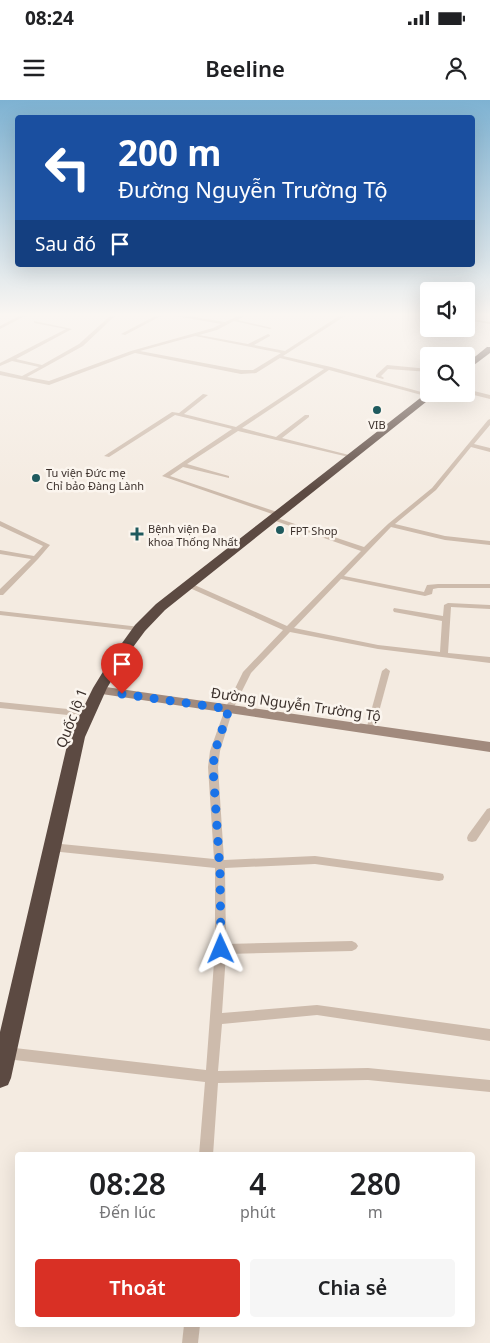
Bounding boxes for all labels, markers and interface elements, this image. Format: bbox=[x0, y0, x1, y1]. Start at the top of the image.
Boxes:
text: 08:24 bbox=[25, 5, 74, 31]
text: Beeline bbox=[205, 53, 285, 83]
icon: menu bbox=[20, 54, 48, 82]
icon: person bbox=[442, 54, 470, 82]
text: 200 m bbox=[118, 129, 221, 176]
icon: left bbox=[35, 135, 100, 200]
text: Đường Nguyễn Trường Tộ bbox=[118, 174, 388, 204]
icon: arrive bbox=[106, 230, 134, 258]
text: Sau đó bbox=[35, 231, 96, 257]
map controls bbox=[420, 282, 475, 402]
button: sound bbox=[420, 282, 475, 337]
button: search bbox=[420, 347, 475, 402]
marker: VIB bbox=[371, 404, 383, 416]
place label: VIB bbox=[368, 417, 386, 432]
place label: Tu viện Đức mẹ Chỉ bảo Đàng Lành bbox=[46, 465, 144, 493]
marker: Tu viện Đức mẹ Chỉ bảo Đàng Lành bbox=[30, 472, 42, 484]
place label: Bệnh viện Đa khoa Thống Nhất bbox=[148, 521, 238, 549]
place label: FPT Shop bbox=[290, 523, 338, 538]
marker: FPT Shop bbox=[274, 524, 286, 536]
marker: Bệnh viện Đa khoa Thống Nhất bbox=[130, 527, 144, 541]
pin bbox=[101, 643, 143, 694]
icon: arrive bbox=[108, 650, 136, 678]
street label: Đường Nguyễn Trường Tộ bbox=[210, 683, 382, 725]
street label: Quốc lộ 1 bbox=[51, 686, 91, 750]
position arrow bbox=[194, 922, 246, 974]
text: 08:28 bbox=[89, 1163, 166, 1204]
text: 4 bbox=[249, 1163, 266, 1204]
text: 280 bbox=[349, 1163, 401, 1204]
text: Đến lúc bbox=[99, 1201, 156, 1223]
text: phút bbox=[240, 1201, 275, 1223]
text: m bbox=[368, 1201, 383, 1223]
button: Thoát bbox=[35, 1259, 240, 1317]
button: Chia sẻ bbox=[250, 1259, 455, 1317]

